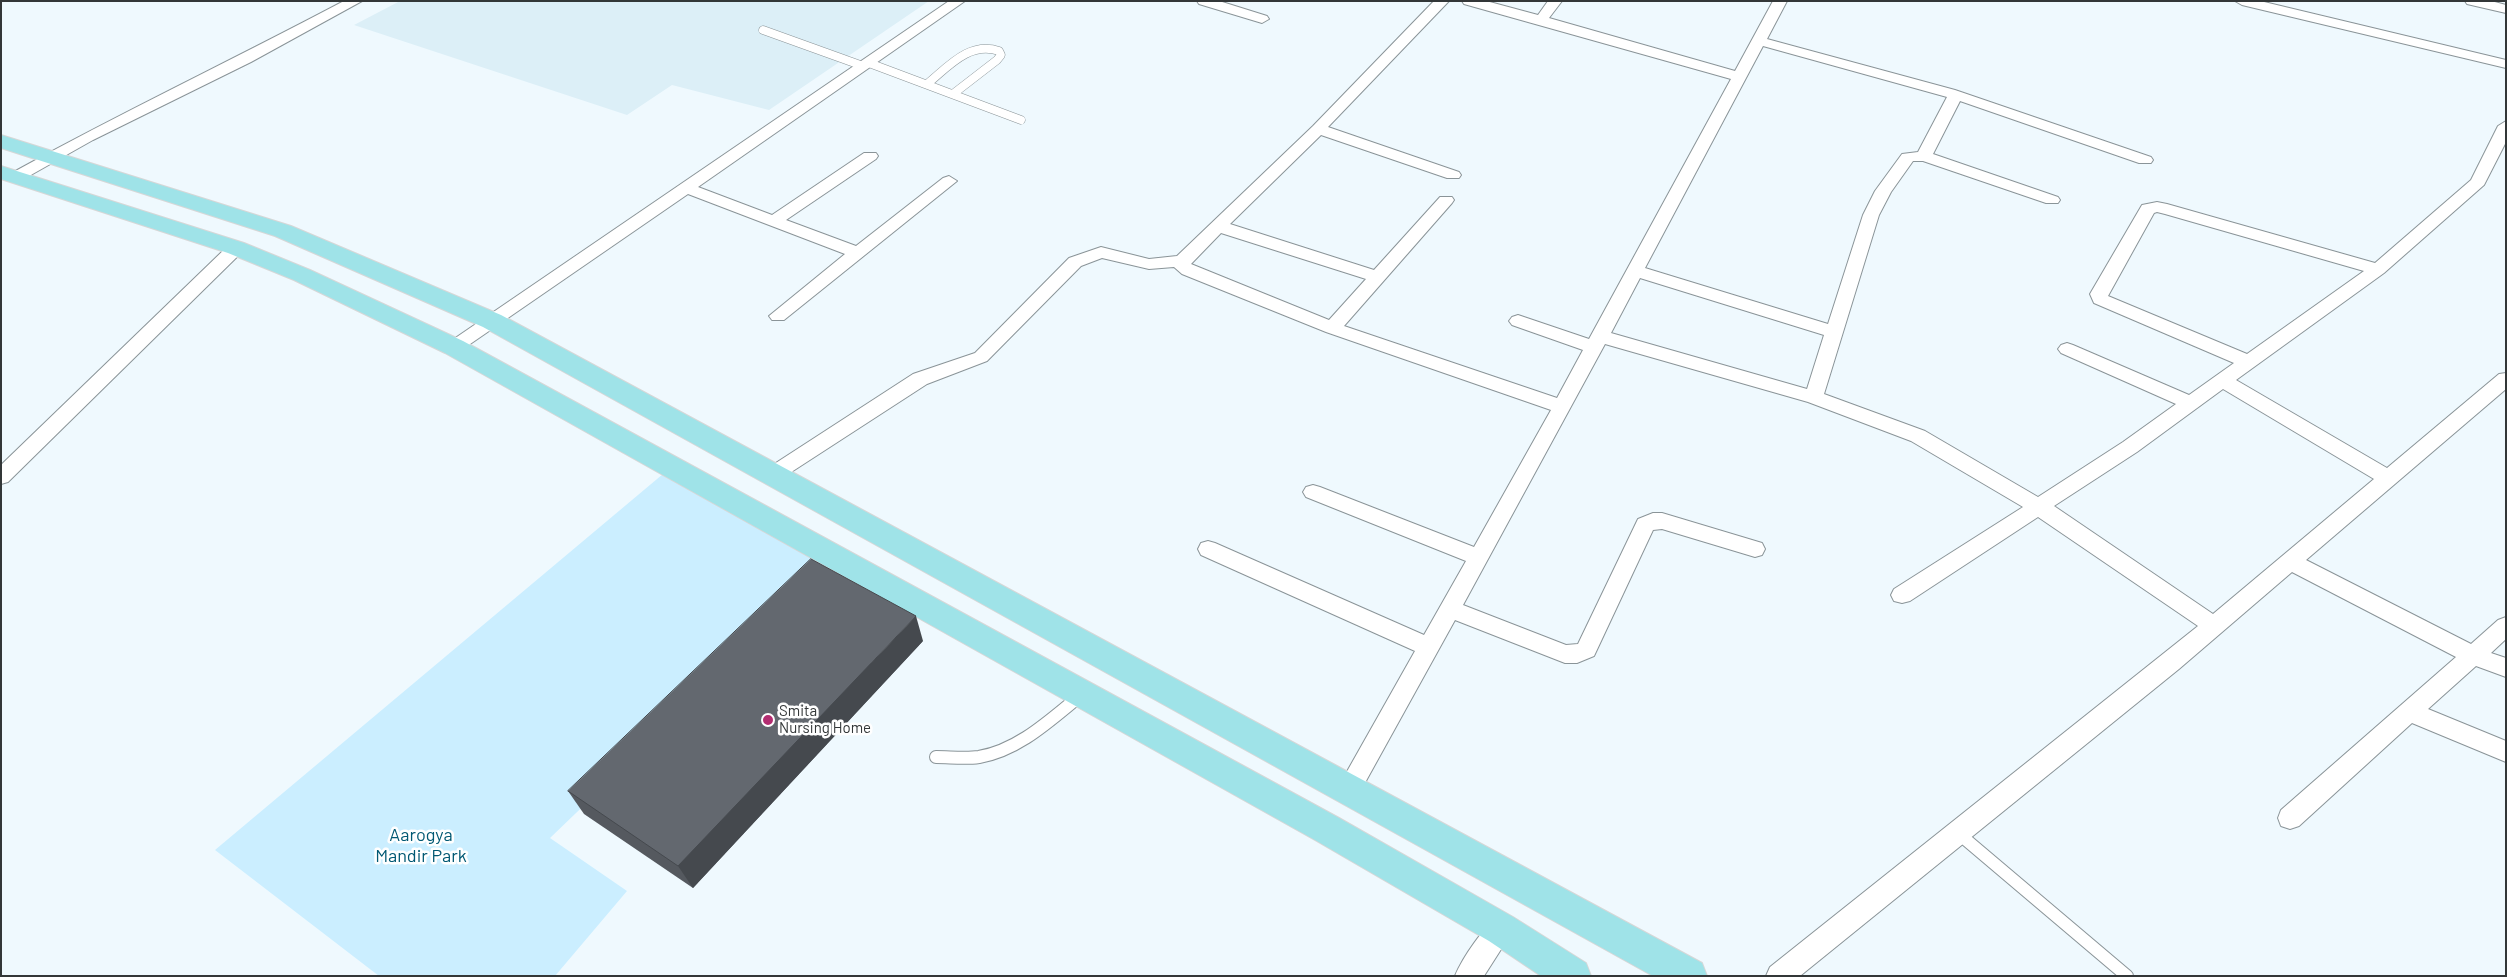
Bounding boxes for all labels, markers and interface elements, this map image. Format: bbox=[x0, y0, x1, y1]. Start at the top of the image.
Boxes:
place label: Smita Nursing Home bbox=[779, 702, 871, 737]
marker: Smita Nursing Home bbox=[761, 713, 775, 727]
park label: Aarogya Mandir Park bbox=[375, 824, 467, 866]

